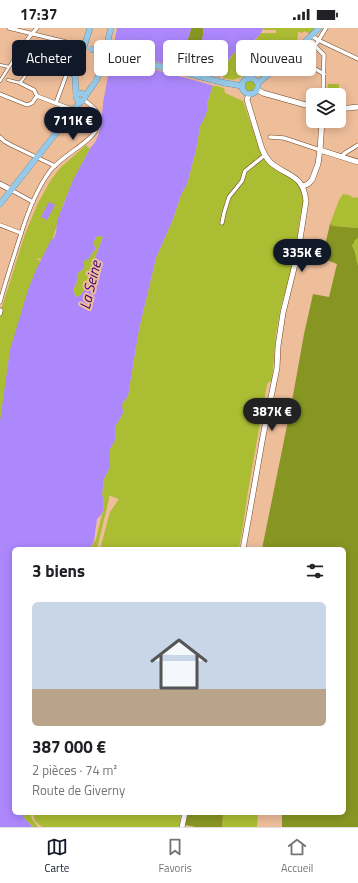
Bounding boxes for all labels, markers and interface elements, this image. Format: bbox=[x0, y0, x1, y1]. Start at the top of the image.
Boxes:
text: 17:37 bbox=[20, 3, 57, 26]
chip: Acheter bbox=[12, 40, 86, 76]
chip: Louer bbox=[94, 40, 155, 76]
chip: Filtres bbox=[163, 40, 228, 76]
chip: Nouveau bbox=[236, 40, 316, 76]
map controls bbox=[306, 88, 346, 128]
button: layers bbox=[306, 88, 346, 128]
pin: 711K € bbox=[40, 107, 106, 141]
text: 711K € bbox=[53, 110, 93, 130]
pin: 335K € bbox=[269, 239, 335, 273]
text: 335K € bbox=[282, 242, 322, 262]
water label: La Seine bbox=[73, 257, 107, 312]
pin: 387K € bbox=[239, 398, 305, 432]
text: 387K € bbox=[252, 401, 292, 421]
text: 3 biens bbox=[32, 558, 85, 584]
icon: filters bbox=[304, 560, 326, 582]
icon: home bbox=[143, 628, 215, 700]
text: 387 000 € bbox=[32, 734, 106, 760]
text: 2 pièces · 74 m² bbox=[32, 760, 117, 780]
text: Route de Giverny bbox=[32, 780, 125, 800]
tab: Carte bbox=[45, 836, 69, 876]
tab: Favoris bbox=[159, 836, 192, 876]
tab: Accueil bbox=[281, 836, 313, 876]

